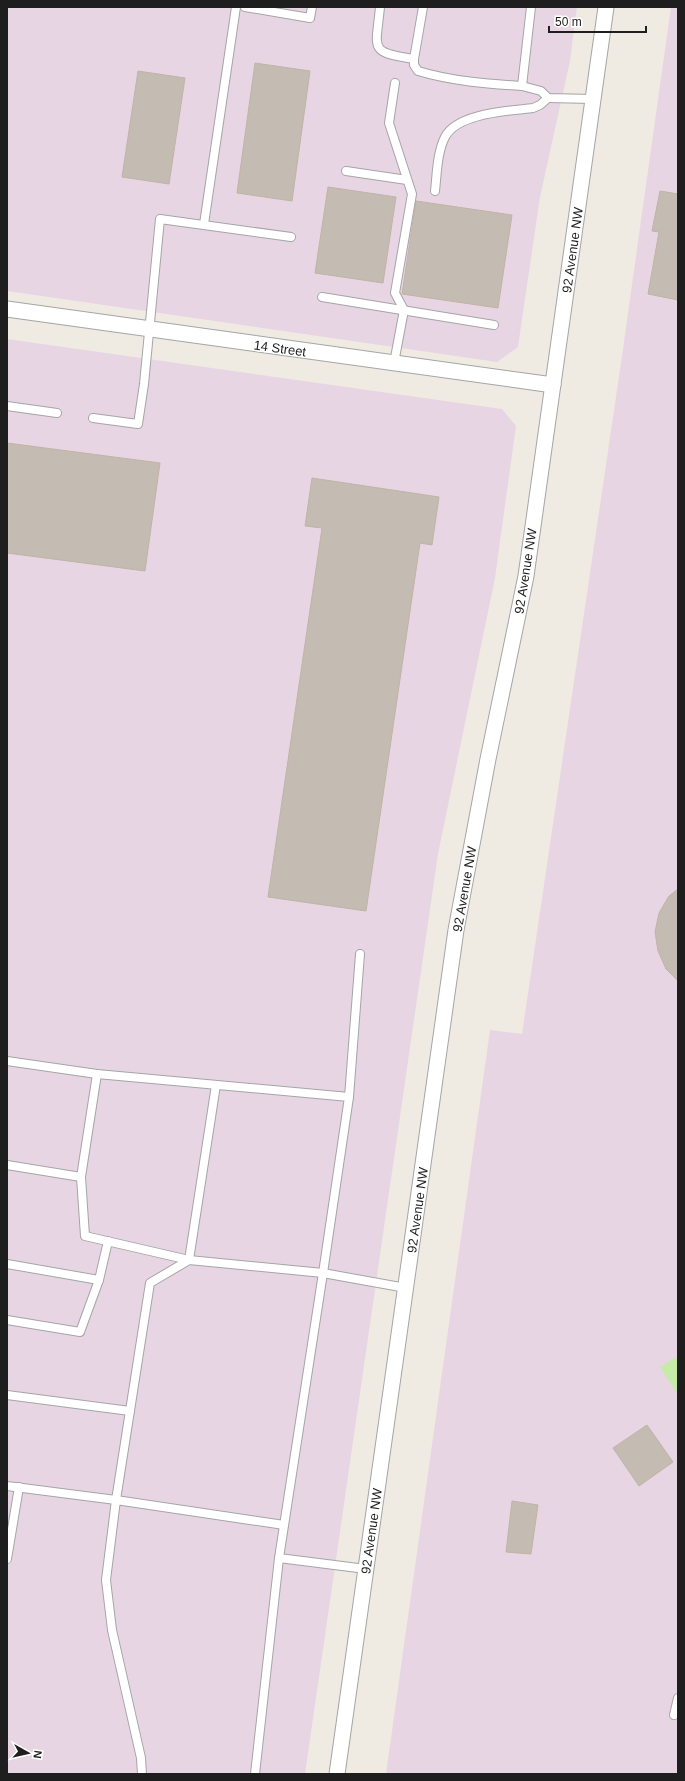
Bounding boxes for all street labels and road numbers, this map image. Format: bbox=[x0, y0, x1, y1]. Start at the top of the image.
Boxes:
street label: 92 Avenue NW bbox=[559, 205, 586, 294]
street label: 14 Street bbox=[253, 337, 307, 360]
street label: 92 Avenue NW bbox=[511, 526, 540, 615]
street label: 92 Avenue NW bbox=[450, 844, 480, 933]
street label: 92 Avenue NW bbox=[404, 1165, 431, 1254]
street label: 92 Avenue NW bbox=[358, 1486, 385, 1575]

